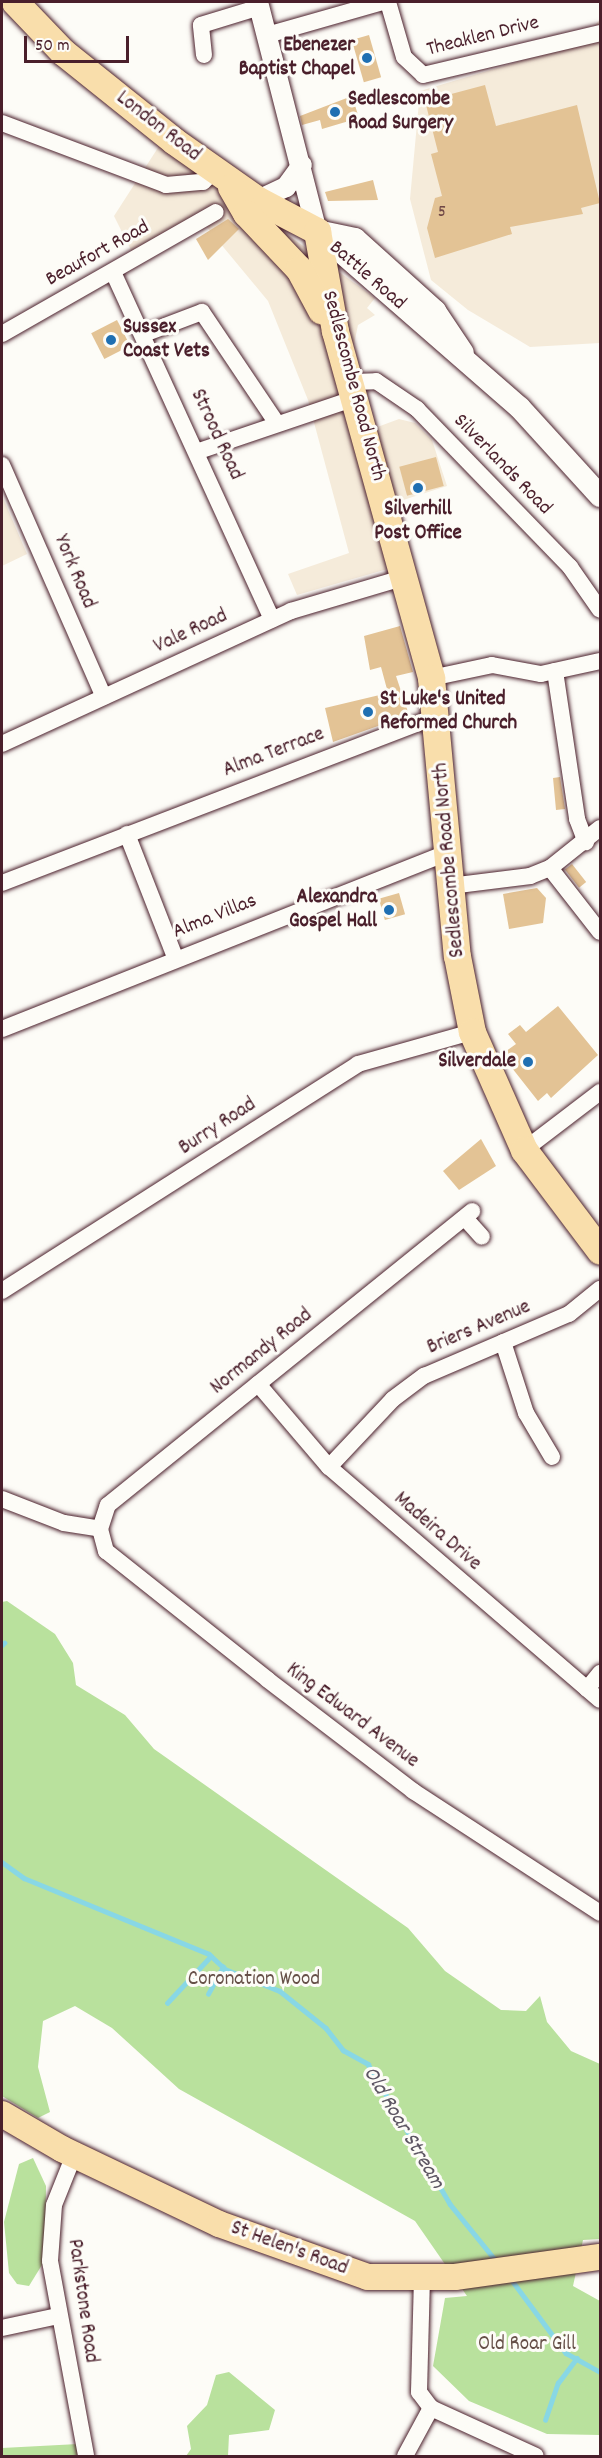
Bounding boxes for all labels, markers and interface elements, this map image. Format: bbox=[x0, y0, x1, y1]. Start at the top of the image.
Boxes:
street label: Theaklen Drive bbox=[424, 11, 542, 63]
scale bar bbox=[27, 24, 132, 62]
place label: Ebenezer Baptist Chapel bbox=[239, 33, 355, 83]
text: 50 m bbox=[35, 34, 70, 59]
marker: Ebenezer Baptist Chapel bbox=[360, 51, 374, 65]
street label: London Road bbox=[111, 86, 205, 168]
place label: Sedlescombe Road Surgery bbox=[348, 87, 453, 137]
marker: Sedlescombe Road Surgery bbox=[326, 103, 344, 121]
house number: 5 bbox=[438, 202, 446, 224]
street label: Beaufort Road bbox=[42, 215, 154, 293]
street label: Battle Road bbox=[323, 236, 411, 316]
street label: Sedlescombe Road North bbox=[315, 288, 391, 484]
place label: Sussex Coast Vets bbox=[123, 315, 210, 365]
marker: Sussex Coast Vets bbox=[104, 333, 118, 347]
street label: Strood Road bbox=[184, 386, 248, 484]
street label: Silverlands Road bbox=[447, 409, 557, 521]
marker: Silverhill Post Office bbox=[411, 481, 425, 495]
place label: Silverhill Post Office bbox=[374, 497, 462, 547]
street label: York Road bbox=[47, 531, 101, 613]
street label: Vale Road bbox=[150, 604, 232, 660]
place label: St Luke's United Reformed Church bbox=[380, 687, 517, 737]
marker: St Luke's United Reformed Church bbox=[361, 705, 375, 719]
street label: Alma Terrace bbox=[220, 722, 328, 784]
street label: Sedlescombe Road North bbox=[429, 761, 471, 959]
place label: Alexandra Gospel Hall bbox=[289, 885, 377, 935]
street label: Alma Villas bbox=[169, 889, 261, 945]
marker: Alexandra Gospel Hall bbox=[382, 903, 396, 917]
place label: Silverdale bbox=[438, 1049, 516, 1075]
marker: Silverdale bbox=[521, 1055, 535, 1069]
street label: Burry Road bbox=[175, 1093, 261, 1161]
street label: Briers Avenue bbox=[424, 1295, 534, 1361]
street label: Normandy Road bbox=[206, 1303, 318, 1401]
street label: Madeira Drive bbox=[388, 1487, 486, 1577]
street label: King Edward Avenue bbox=[281, 1658, 423, 1774]
park label: Coronation Wood bbox=[188, 1967, 320, 1993]
water label: Old Roar Stream bbox=[356, 2062, 450, 2194]
street label: St Helen's Road bbox=[227, 2216, 351, 2282]
street label: Parkstone Road bbox=[61, 2237, 103, 2365]
park label: Old Roar Gill bbox=[478, 2332, 576, 2358]

